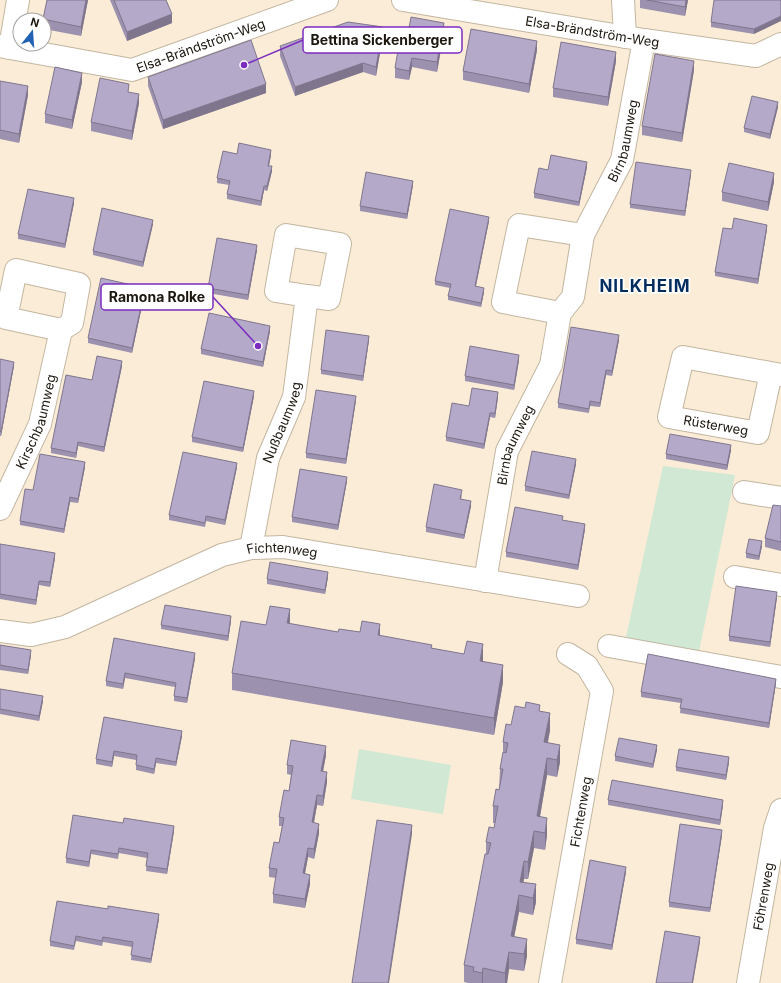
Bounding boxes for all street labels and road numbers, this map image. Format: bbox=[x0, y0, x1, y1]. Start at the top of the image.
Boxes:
street label: Elsa-Brändström-Weg bbox=[524, 12, 660, 50]
street label: Elsa-Brändström-Weg bbox=[134, 15, 267, 76]
street label: Birnbaumweg bbox=[604, 98, 641, 185]
street label: Kirschbaumweg bbox=[12, 373, 59, 471]
street label: Nußbaumweg bbox=[259, 381, 304, 465]
street label: Birnbaumweg bbox=[493, 402, 537, 486]
street label: Rüsterweg bbox=[682, 411, 750, 439]
street label: Fichtenweg bbox=[245, 539, 319, 561]
street label: Fichtenweg bbox=[566, 775, 595, 848]
street label: Föhrenweg bbox=[749, 861, 777, 931]

